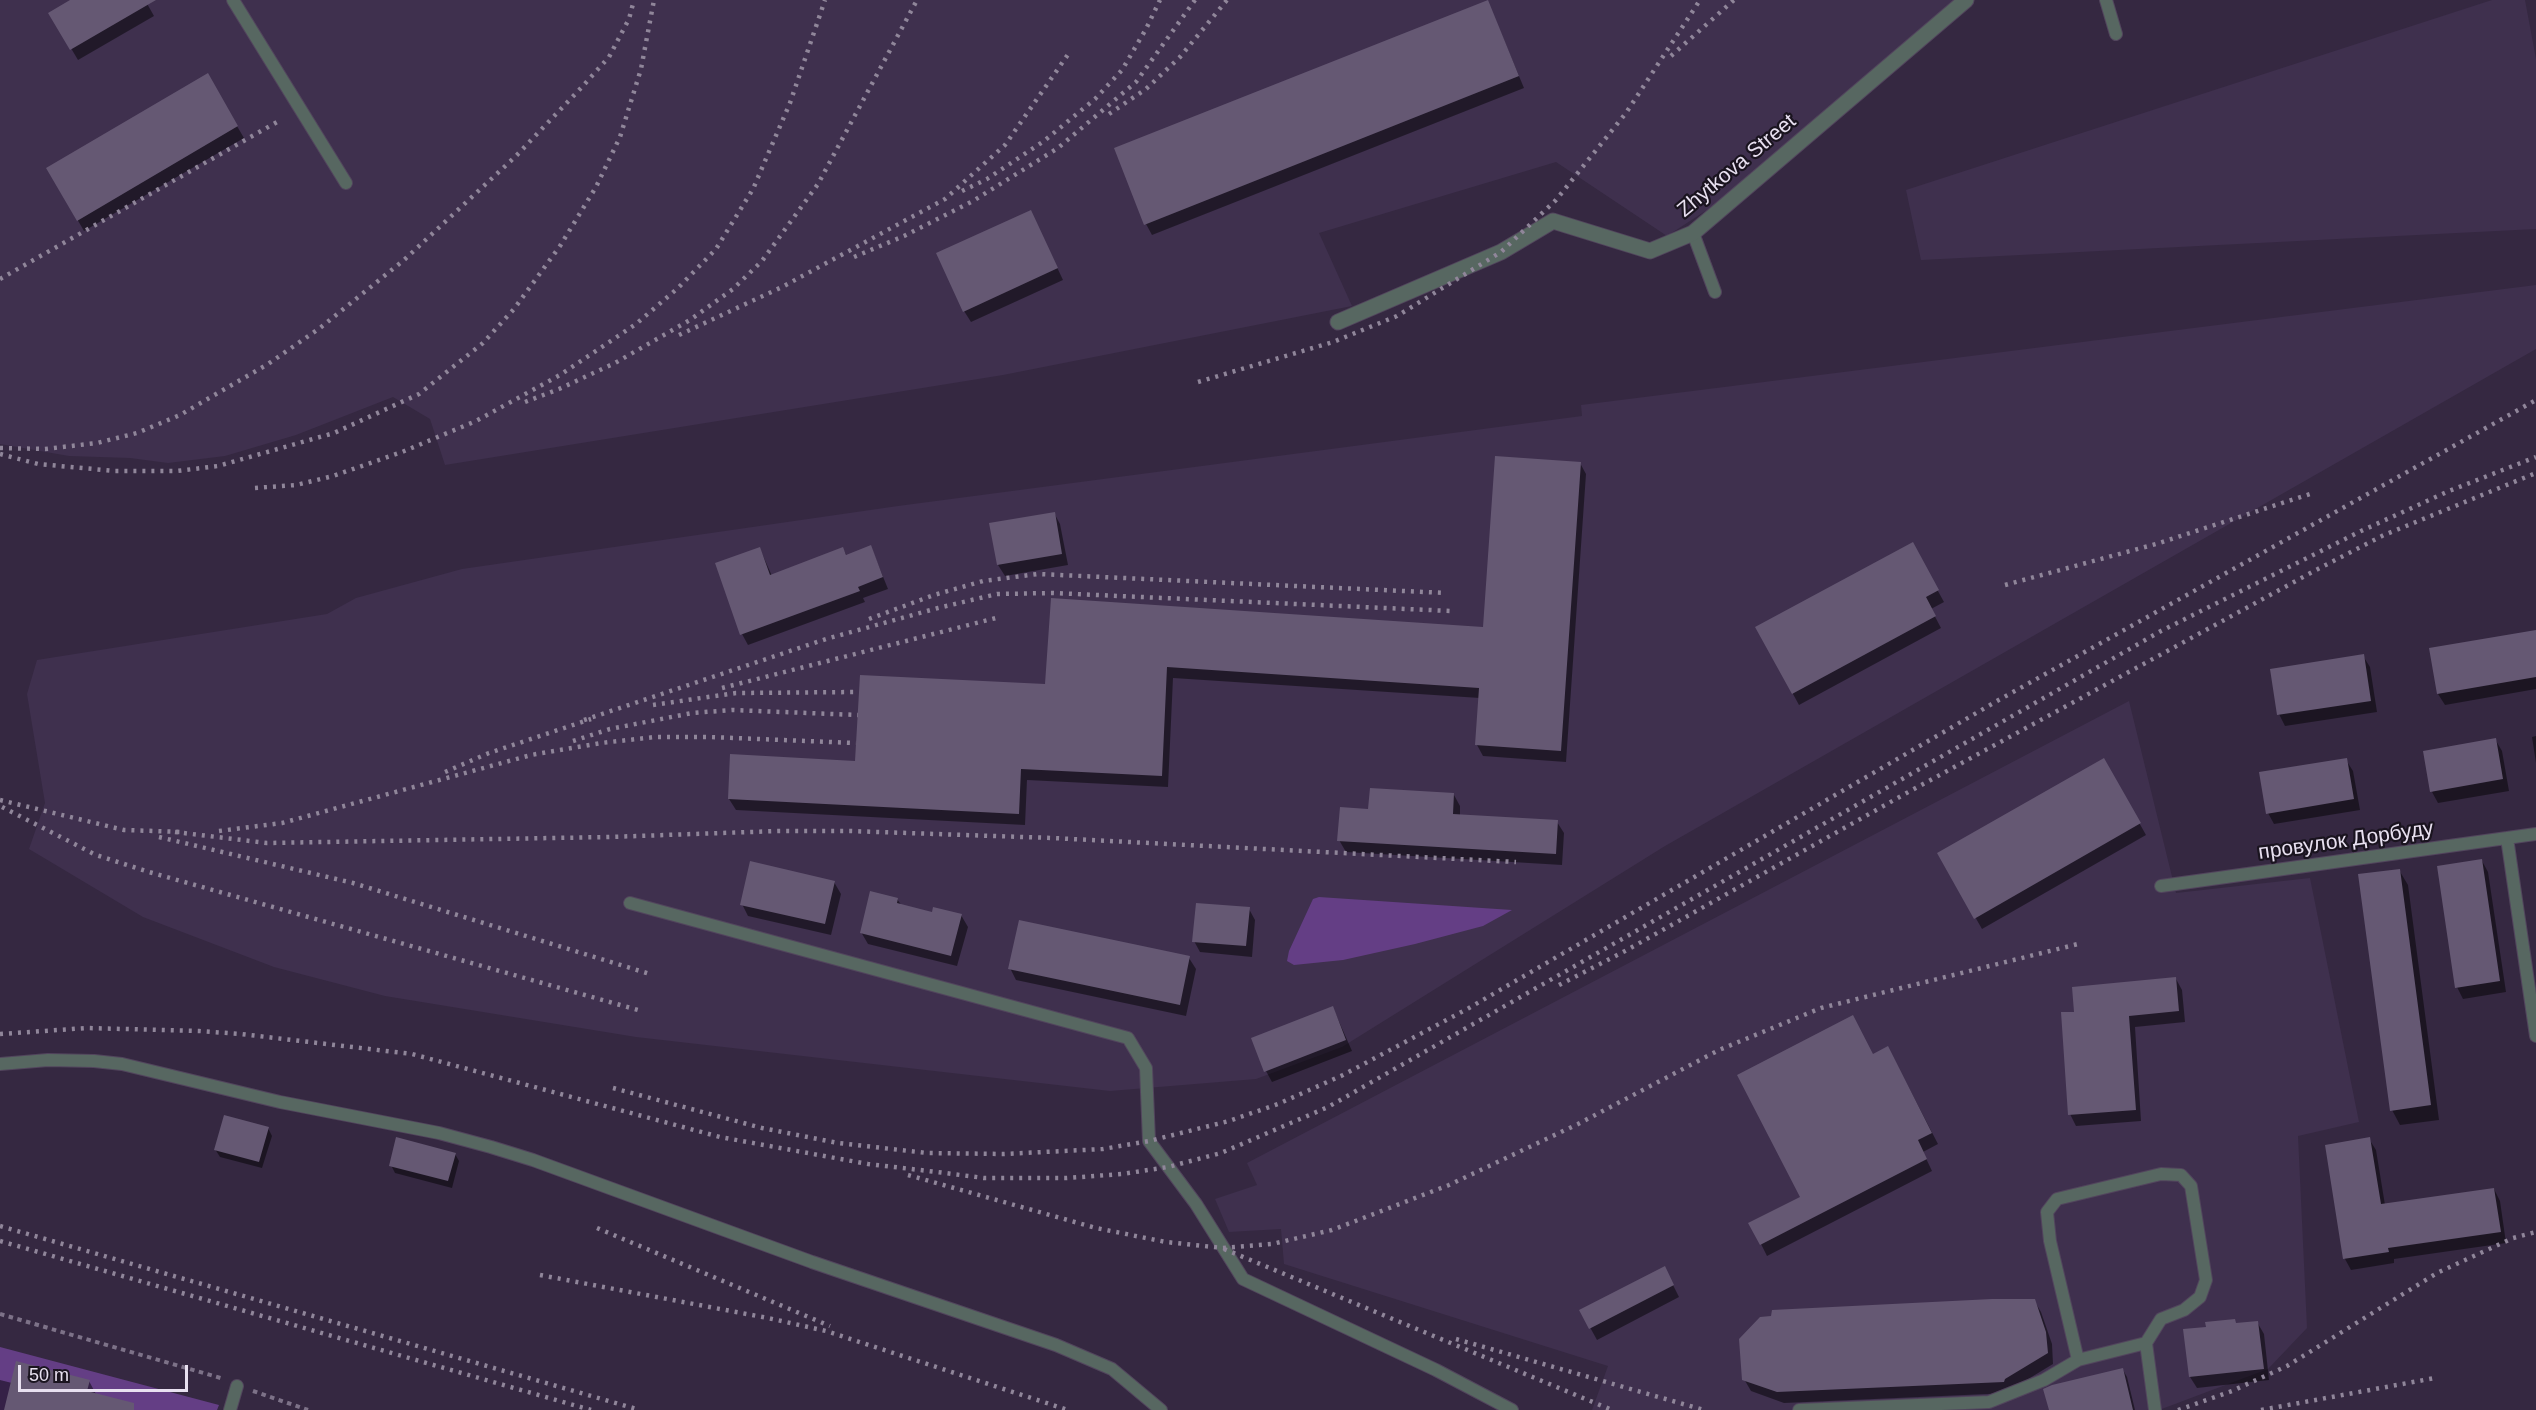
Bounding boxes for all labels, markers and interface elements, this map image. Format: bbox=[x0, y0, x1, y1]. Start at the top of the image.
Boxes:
street label: Zhytkova Street bbox=[1673, 109, 1801, 223]
street label: провулок Дорбуду bbox=[2257, 816, 2435, 866]
scale bar bbox=[21, 1353, 190, 1391]
text: 50 m bbox=[29, 1365, 69, 1385]

